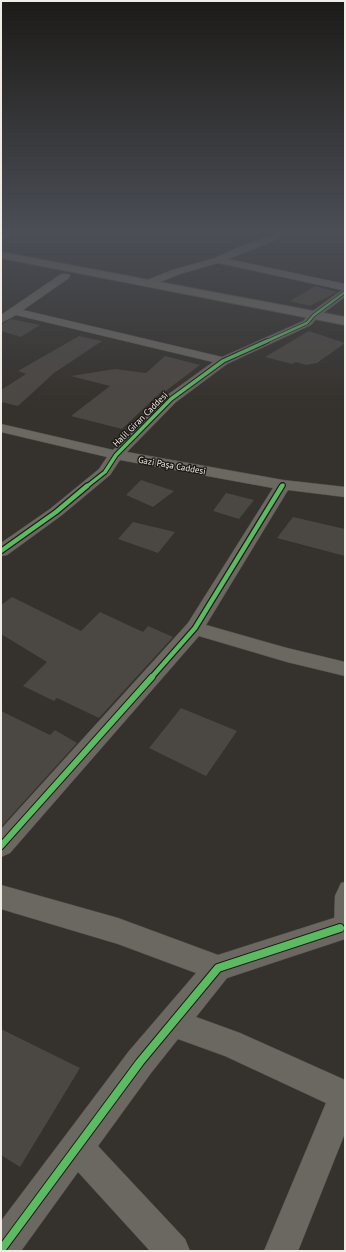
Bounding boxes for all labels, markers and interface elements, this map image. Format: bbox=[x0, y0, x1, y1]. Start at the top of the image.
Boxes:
street label: Halil Giran Caddesi bbox=[110, 389, 170, 449]
street label: Gazi Paşa Caddesi bbox=[137, 454, 207, 476]

